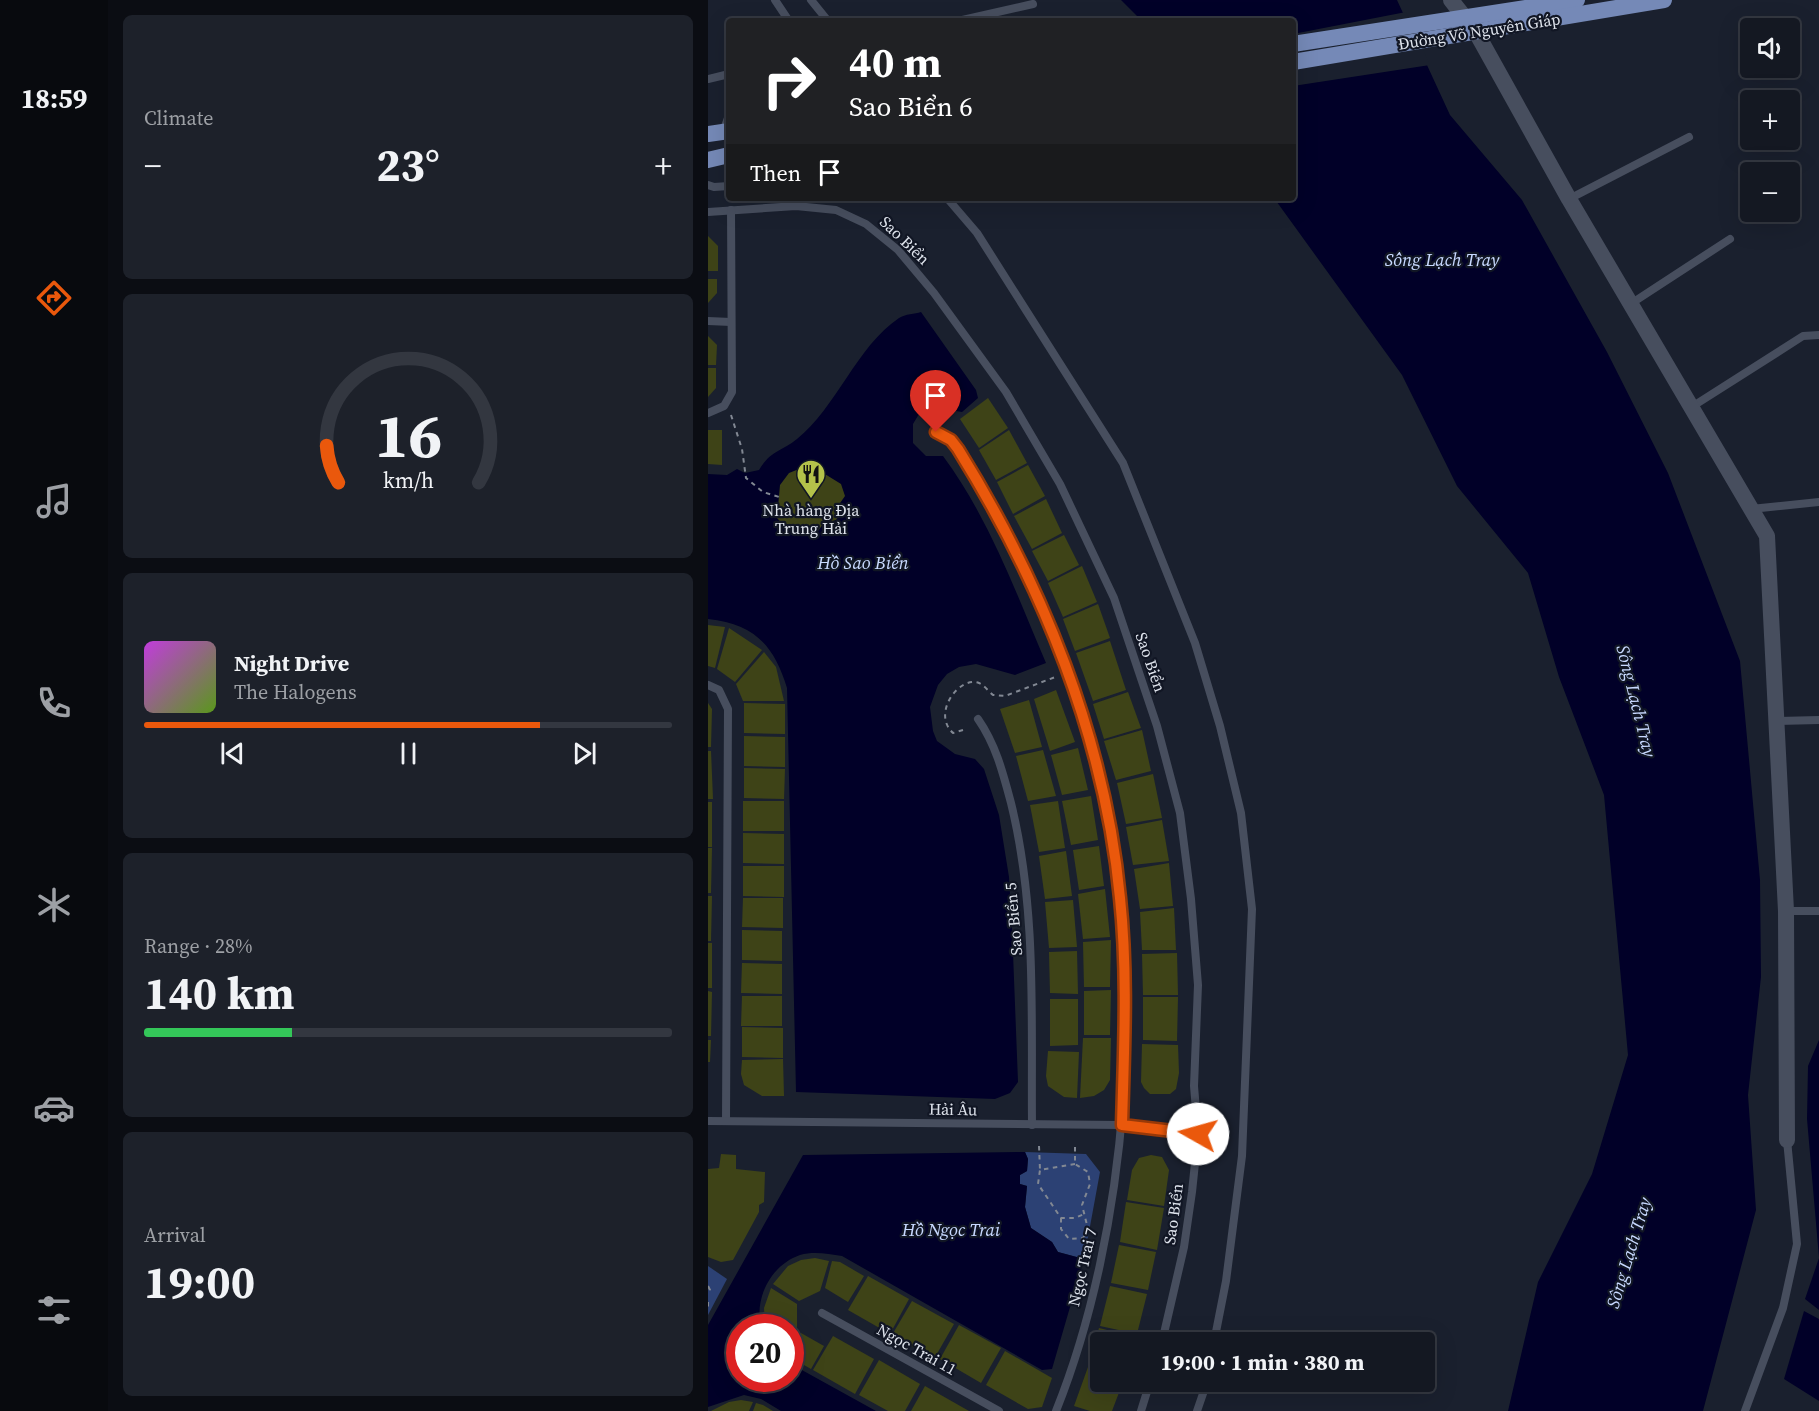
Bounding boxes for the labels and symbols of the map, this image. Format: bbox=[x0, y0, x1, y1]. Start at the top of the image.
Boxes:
street label: Đường Võ Nguyên Giáp bbox=[1396, 7, 1562, 55]
street label: Sao Biển bbox=[875, 211, 935, 269]
water label: Sông Lạch Tray bbox=[1385, 247, 1500, 272]
pin bbox=[910, 370, 961, 432]
restaurant icon: Nhà hàng Địa Trung Hải bbox=[795, 458, 827, 500]
place label: Nhà hàng Địa Trung Hải bbox=[763, 499, 860, 539]
water label: Hồ Sao Biển bbox=[816, 550, 909, 575]
street label: Sao Biển bbox=[1131, 629, 1172, 695]
water label: Sông Lạch Tray bbox=[1610, 642, 1663, 760]
street label: Sao Biển 5 bbox=[999, 882, 1027, 956]
street label: Hải Âu bbox=[929, 1098, 977, 1120]
position arrow bbox=[1166, 1102, 1230, 1166]
street label: Sao Biển bbox=[1158, 1182, 1188, 1246]
water label: Sông Lạch Tray bbox=[1600, 1194, 1657, 1311]
water label: Hồ Ngọc Trai bbox=[901, 1217, 1001, 1242]
street label: Ngọc Trai 7 bbox=[1062, 1226, 1102, 1308]
speed limit sign: 20 bbox=[726, 1314, 804, 1392]
street label: Ngọc Trai 11 bbox=[873, 1318, 961, 1380]

